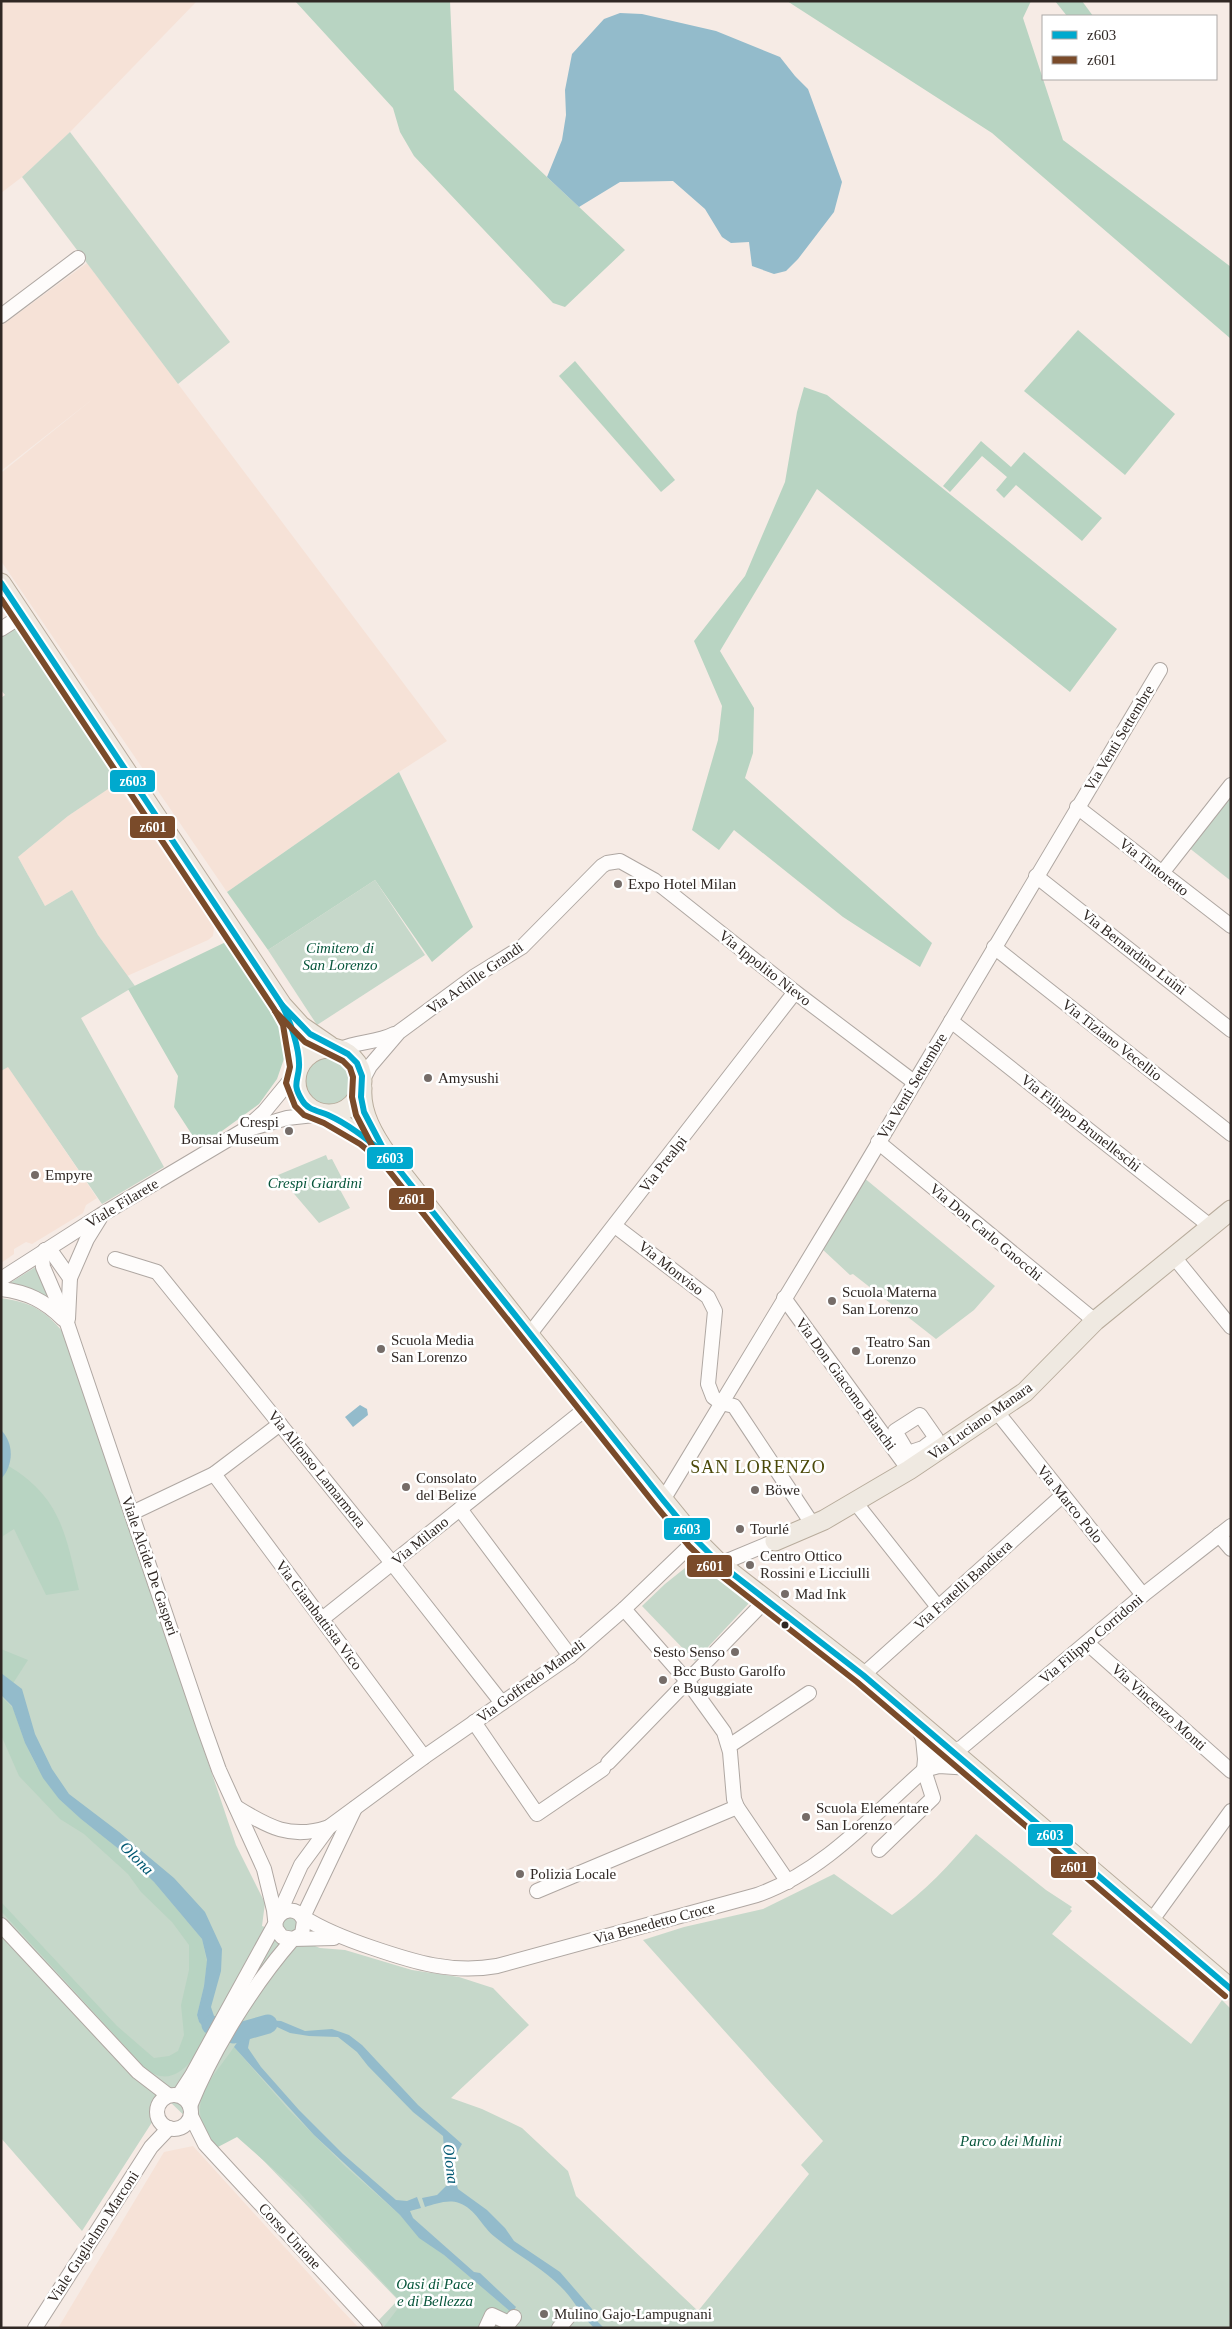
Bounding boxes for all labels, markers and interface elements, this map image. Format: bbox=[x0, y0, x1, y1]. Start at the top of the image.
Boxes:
legend bbox=[1042, 15, 1217, 80]
text: z603 bbox=[1087, 27, 1116, 43]
text: z601 bbox=[1087, 52, 1116, 68]
street label: Via Venti Settembre bbox=[1081, 682, 1157, 794]
line badge: z603 bbox=[109, 769, 156, 793]
text: z603 bbox=[119, 774, 147, 789]
line badge: z601 bbox=[129, 815, 176, 839]
text: z601 bbox=[139, 820, 167, 835]
street label: Via Tintoretto bbox=[1116, 835, 1192, 899]
place label: Expo Hotel Milan bbox=[628, 876, 737, 892]
marker: Expo Hotel Milan bbox=[612, 878, 624, 890]
street label: Via Bernardino Luini bbox=[1079, 906, 1189, 998]
street label: Via Ippolito Nievo bbox=[716, 927, 814, 1009]
street label: Via Achille Grandi bbox=[424, 939, 526, 1017]
park label: Cimitero di San Lorenzo bbox=[303, 940, 378, 973]
street label: Via Tiziano Vecellio bbox=[1059, 996, 1165, 1084]
street label: Via Venti Settembre bbox=[874, 1030, 950, 1142]
place label: Amysushi bbox=[438, 1070, 499, 1086]
street label: Via Filippo Brunelleschi bbox=[1018, 1071, 1144, 1175]
marker: Amysushi bbox=[422, 1072, 434, 1084]
place label: Crespi Bonsai Museum bbox=[181, 1114, 279, 1147]
marker: Crespi Bonsai Museum bbox=[283, 1125, 295, 1137]
street label: Via Prealpi bbox=[636, 1133, 690, 1195]
line badge: z603 bbox=[366, 1146, 414, 1170]
text: z603 bbox=[376, 1151, 404, 1166]
place label: Empyre bbox=[45, 1167, 93, 1183]
marker: Empyre bbox=[29, 1169, 41, 1181]
street label: Viale Filarete bbox=[83, 1175, 161, 1231]
park label: Crespi Giardini bbox=[268, 1175, 362, 1191]
street label: Via Don Carlo Gnocchi bbox=[926, 1180, 1046, 1284]
line badge: z601 bbox=[388, 1187, 435, 1211]
text: z601 bbox=[398, 1192, 426, 1207]
street label: Via Monviso bbox=[635, 1238, 707, 1298]
place label: Scuola Materna San Lorenzo bbox=[842, 1284, 937, 1317]
marker: Scuola Materna San Lorenzo bbox=[826, 1295, 838, 1307]
street label: Via Don Giacomo Bianchi bbox=[793, 1315, 899, 1453]
place label: Scuola Media San Lorenzo bbox=[391, 1332, 474, 1365]
place label: Teatro San Lorenzo bbox=[866, 1334, 931, 1367]
marker: Scuola Media San Lorenzo bbox=[375, 1343, 387, 1355]
marker: Teatro San Lorenzo bbox=[850, 1345, 862, 1357]
street label: Via Luciano Manara bbox=[925, 1379, 1035, 1463]
street label: Via Alfonso Lamarmora bbox=[265, 1407, 369, 1531]
district label: SAN LORENZO bbox=[690, 1457, 826, 1477]
street label: Via Marco Polo bbox=[1034, 1462, 1106, 1546]
place label: Consolato del Belize bbox=[416, 1470, 477, 1503]
marker: Consolato del Belize bbox=[400, 1481, 412, 1493]
place label: Böwe bbox=[765, 1482, 800, 1498]
marker: Böwe bbox=[749, 1484, 761, 1496]
street label: Viale Alcide De Gasperi bbox=[119, 1494, 181, 1638]
street label: Via Milano bbox=[389, 1513, 451, 1569]
line badge: z603 bbox=[663, 1517, 711, 1541]
place label: Tourlé bbox=[750, 1521, 789, 1537]
text: z603 bbox=[673, 1522, 701, 1537]
marker: Tourlé bbox=[734, 1523, 746, 1535]
street label: Via Fratelli Bandiera bbox=[911, 1537, 1015, 1633]
place label: Centro Ottico Rossini e Licciulli bbox=[760, 1548, 870, 1581]
line badge: z601 bbox=[686, 1554, 733, 1578]
street label: Via Giambattista Vico bbox=[273, 1557, 365, 1673]
text: z601 bbox=[696, 1559, 724, 1574]
marker: Centro Ottico Rossini e Licciulli bbox=[744, 1559, 756, 1571]
place label: Mad Ink bbox=[795, 1586, 847, 1602]
marker: Mad Ink bbox=[779, 1588, 791, 1600]
street label: Via Filippo Corridoni bbox=[1036, 1591, 1146, 1687]
unlabelled marker bbox=[780, 1620, 790, 1630]
street label: Via Goffredo Mameli bbox=[474, 1636, 588, 1726]
place label: Sesto Senso bbox=[653, 1644, 725, 1660]
marker: Sesto Senso bbox=[729, 1646, 741, 1658]
street label: Via Vincenzo Monti bbox=[1109, 1660, 1209, 1754]
place label: Bcc Busto Garolfo e Buguggiate bbox=[673, 1663, 785, 1696]
marker: Bcc Busto Garolfo e Buguggiate bbox=[657, 1674, 669, 1686]
place label: Scuola Elementare San Lorenzo bbox=[816, 1800, 929, 1833]
marker: Scuola Elementare San Lorenzo bbox=[800, 1811, 812, 1823]
line badge: z603 bbox=[1027, 1823, 1074, 1847]
text: z603 bbox=[1036, 1828, 1064, 1843]
water label: Olona bbox=[117, 1838, 157, 1878]
line badge: z601 bbox=[1050, 1855, 1097, 1879]
text: z601 bbox=[1060, 1860, 1088, 1875]
place label: Polizia Locale bbox=[530, 1866, 617, 1882]
marker: Polizia Locale bbox=[514, 1868, 526, 1880]
street label: Via Benedetto Croce bbox=[592, 1899, 717, 1947]
park label: Parco dei Mulini bbox=[959, 2133, 1062, 2149]
water label: Olona bbox=[440, 2143, 462, 2185]
street label: Viale Guglielmo Marconi bbox=[44, 2168, 142, 2306]
street label: Corso Unione bbox=[256, 2200, 325, 2272]
park label: Oasi di Pace e di Bellezza bbox=[396, 2276, 474, 2309]
place label: Mulino Gajo-Lampugnani bbox=[554, 2306, 712, 2322]
marker: Mulino Gajo-Lampugnani bbox=[538, 2308, 550, 2320]

